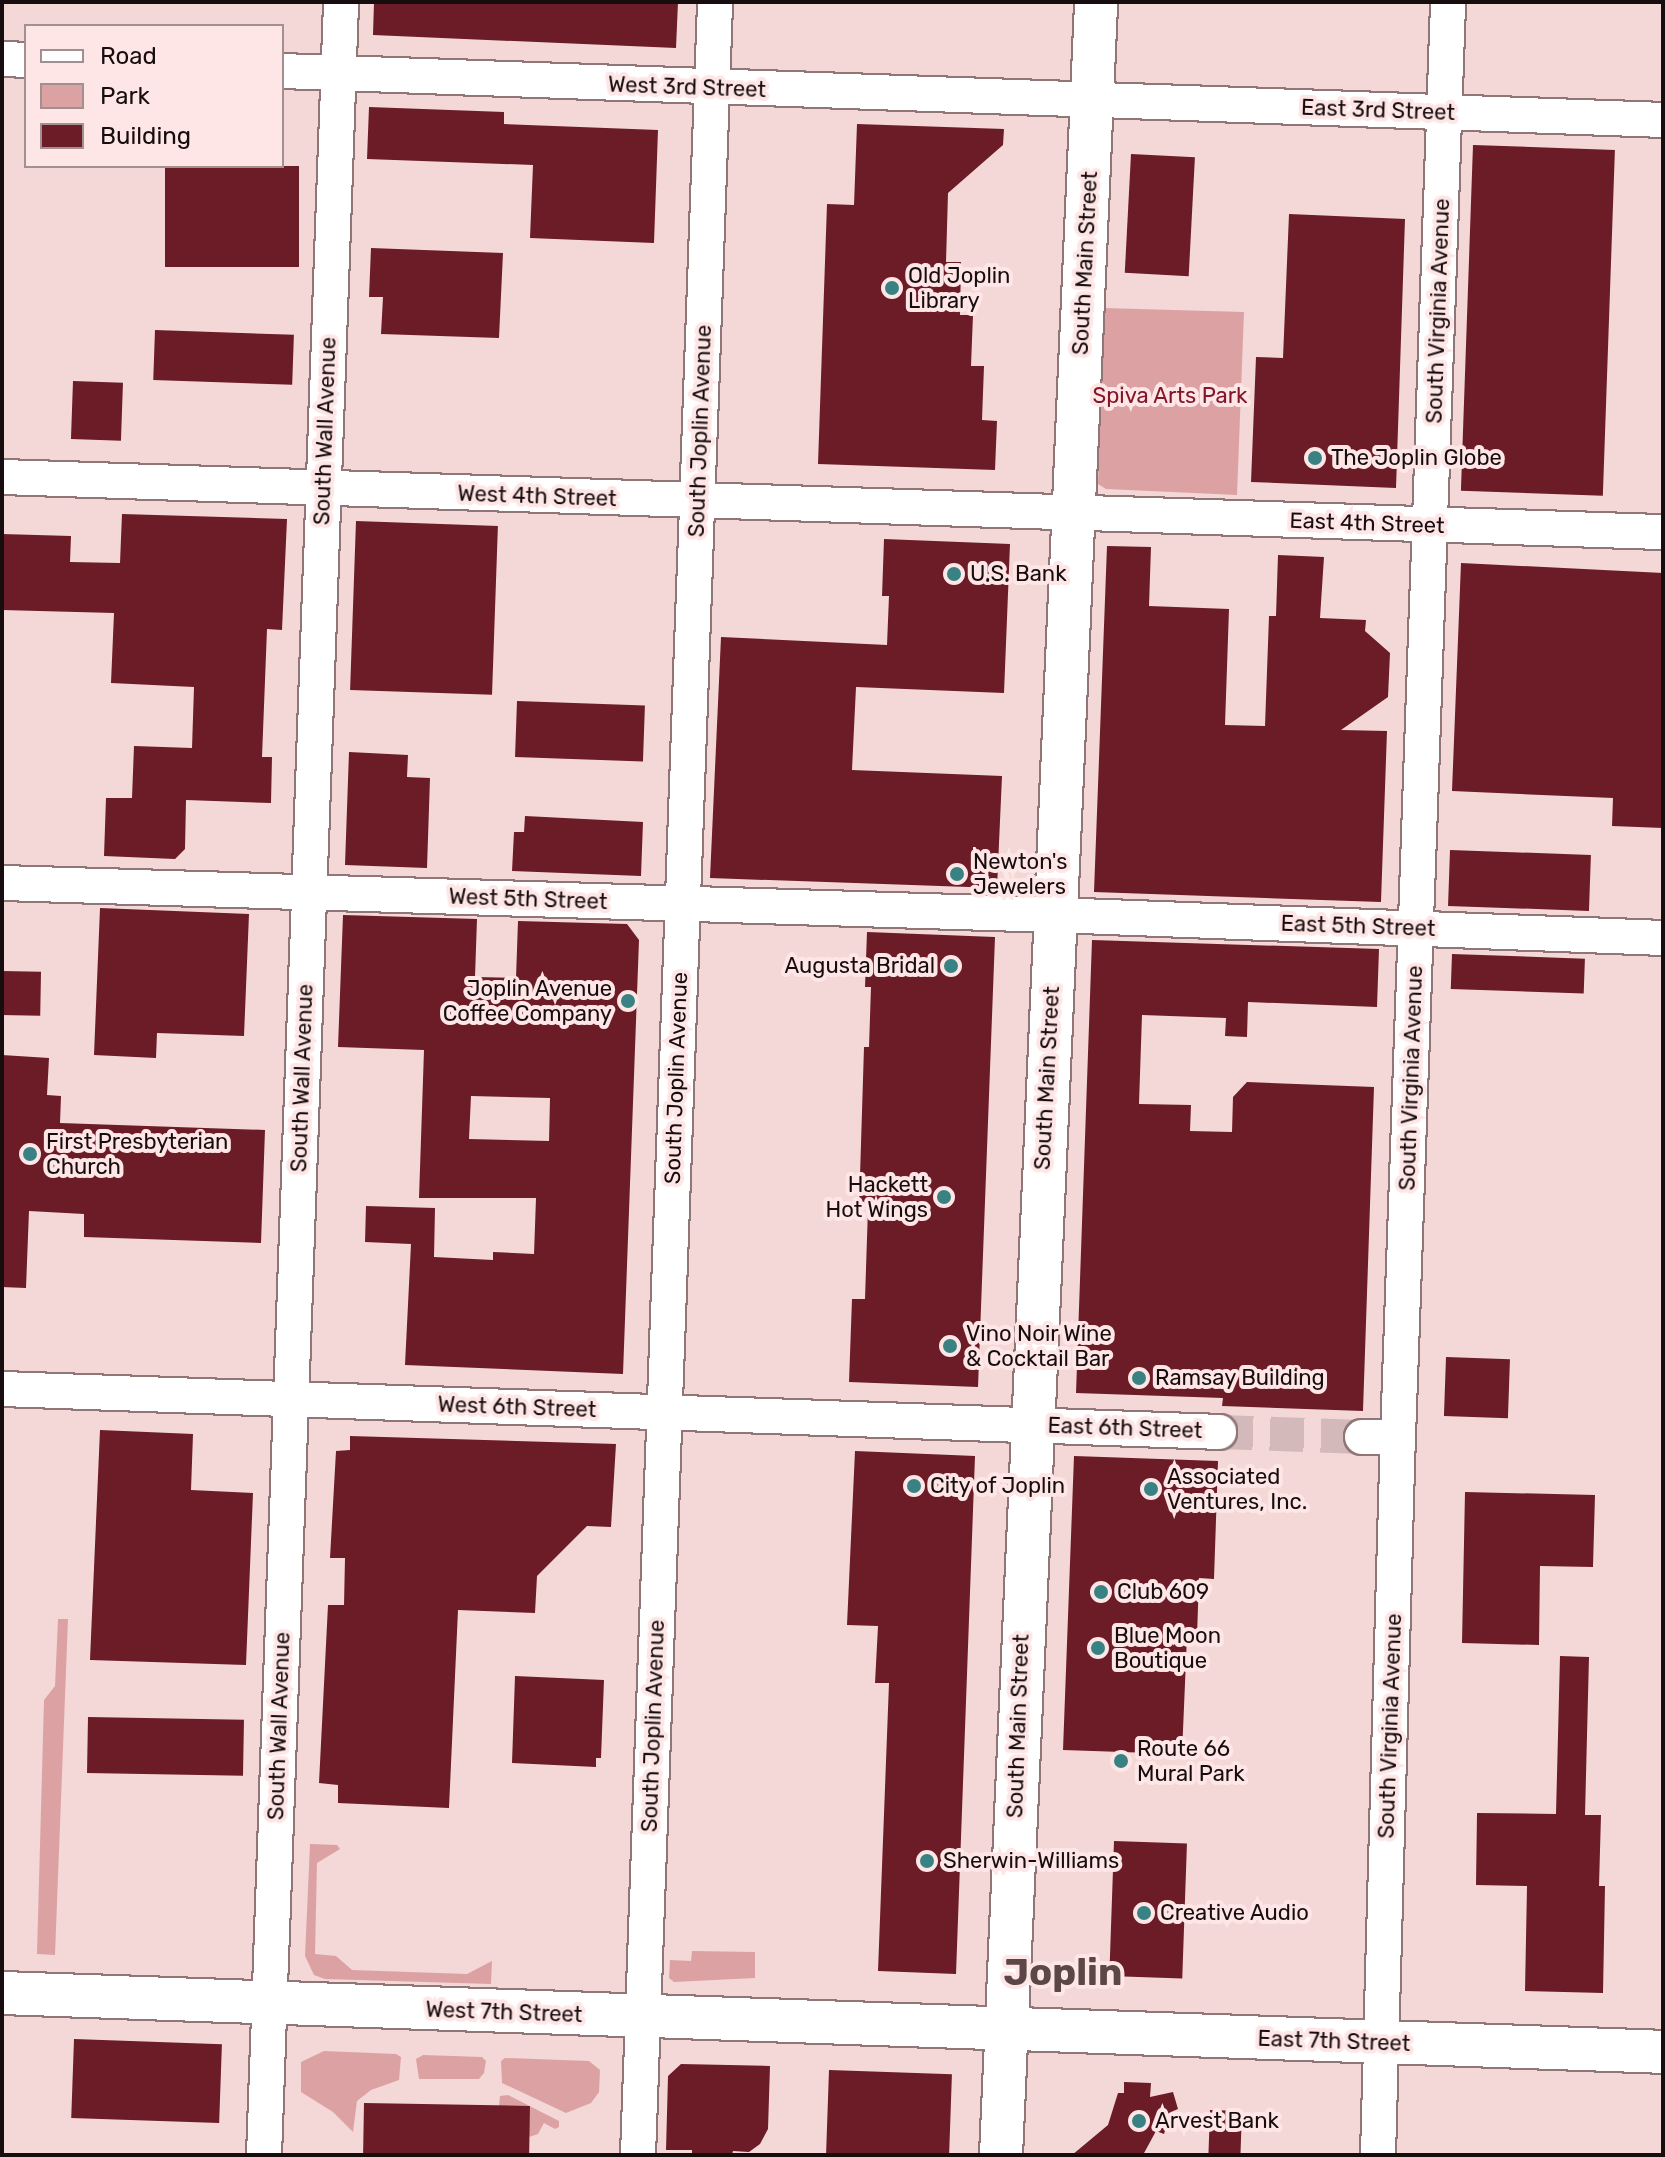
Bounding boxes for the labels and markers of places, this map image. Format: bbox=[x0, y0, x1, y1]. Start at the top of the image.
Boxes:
place label: Old Joplin Library bbox=[908, 262, 1010, 314]
marker: Old Joplin Library bbox=[883, 279, 901, 297]
place label: The Joplin Globe bbox=[1331, 445, 1502, 471]
marker: The Joplin Globe bbox=[1306, 449, 1324, 467]
place label: U.S. Bank bbox=[970, 561, 1067, 587]
marker: U.S. Bank bbox=[945, 565, 963, 583]
place label: Newton's Jewelers bbox=[973, 848, 1067, 900]
marker: Newton's Jewelers bbox=[948, 865, 966, 883]
place label: Augusta Bridal bbox=[784, 953, 935, 979]
marker: Augusta Bridal bbox=[942, 957, 960, 975]
place label: Joplin Avenue Coffee Company bbox=[443, 975, 612, 1026]
marker: Joplin Avenue Coffee Company bbox=[619, 992, 637, 1010]
place label: First Presbyterian Church bbox=[46, 1128, 228, 1180]
marker: First Presbyterian Church bbox=[21, 1145, 39, 1163]
place label: Hackett Hot Wings bbox=[825, 1171, 928, 1222]
marker: Hackett Hot Wings bbox=[935, 1188, 953, 1206]
place label: Vino Noir Wine & Cocktail Bar bbox=[966, 1320, 1113, 1372]
marker: Vino Noir Wine & Cocktail Bar bbox=[941, 1337, 959, 1355]
place label: Ramsay Building bbox=[1155, 1365, 1325, 1391]
marker: Ramsay Building bbox=[1130, 1369, 1148, 1387]
place label: Associated Ventures, Inc. bbox=[1167, 1463, 1307, 1514]
place label: City of Joplin bbox=[930, 1473, 1066, 1499]
marker: City of Joplin bbox=[905, 1477, 923, 1495]
marker: Associated Ventures, Inc. bbox=[1142, 1480, 1160, 1498]
place label: Club 609 bbox=[1117, 1579, 1209, 1605]
marker: Club 609 bbox=[1092, 1583, 1110, 1601]
place label: Blue Moon Boutique bbox=[1114, 1622, 1221, 1674]
marker: Blue Moon Boutique bbox=[1089, 1639, 1107, 1657]
place label: Route 66 Mural Park bbox=[1137, 1735, 1245, 1786]
marker: Route 66 Mural Park bbox=[1112, 1752, 1130, 1770]
place label: Sherwin-Williams bbox=[943, 1848, 1119, 1874]
marker: Sherwin-Williams bbox=[918, 1852, 936, 1870]
place label: Creative Audio bbox=[1160, 1900, 1309, 1926]
marker: Creative Audio bbox=[1135, 1904, 1153, 1922]
place label: Arvest Bank bbox=[1155, 2108, 1279, 2134]
marker: Arvest Bank bbox=[1130, 2112, 1148, 2130]

